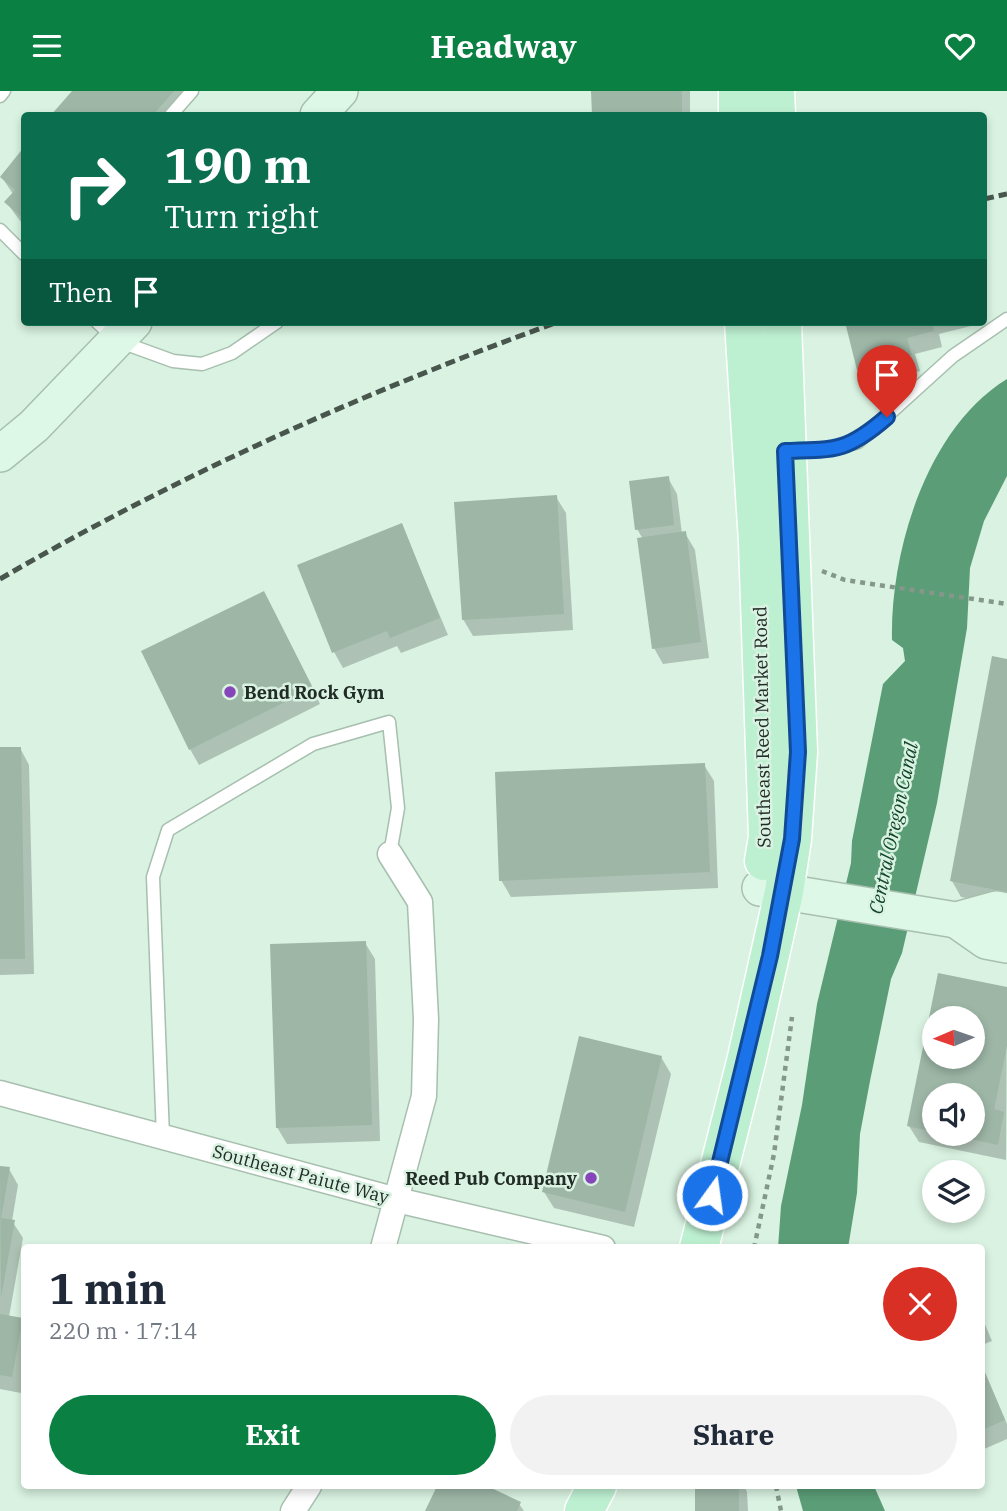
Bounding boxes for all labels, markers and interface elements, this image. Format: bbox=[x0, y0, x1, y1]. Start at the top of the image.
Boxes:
text: Headway bbox=[430, 25, 577, 67]
icon: menu bbox=[28, 27, 66, 65]
icon: heart bbox=[941, 27, 979, 65]
text: 190 m bbox=[164, 133, 311, 196]
icon: right bbox=[49, 140, 140, 231]
text: Turn right bbox=[164, 195, 319, 237]
icon: arrive bbox=[127, 273, 165, 311]
text: Then bbox=[49, 275, 113, 309]
pin bbox=[857, 345, 917, 417]
icon: arrive bbox=[868, 356, 906, 394]
street label: Southeast Reed Market Road bbox=[748, 606, 776, 848]
place label: Bend Rock Gym bbox=[244, 681, 385, 704]
marker: Bend Rock Gym bbox=[222, 684, 238, 700]
water label: Central Oregon Canal bbox=[863, 739, 923, 916]
north arrow bbox=[922, 1006, 985, 1069]
map controls bbox=[922, 1006, 985, 1223]
button: sound bbox=[922, 1083, 985, 1146]
street label: Southeast Paiute Way bbox=[210, 1139, 392, 1209]
position arrow bbox=[675, 1158, 749, 1232]
button: layers bbox=[922, 1160, 985, 1223]
place label: Reed Pub Company bbox=[405, 1167, 578, 1190]
marker: Reed Pub Company bbox=[583, 1170, 599, 1186]
text: 1 min bbox=[49, 1261, 167, 1316]
button: close bbox=[883, 1267, 957, 1341]
text: 220 m · 17:14 bbox=[49, 1315, 198, 1345]
button: Exit bbox=[49, 1395, 496, 1475]
button: Share bbox=[510, 1395, 957, 1475]

